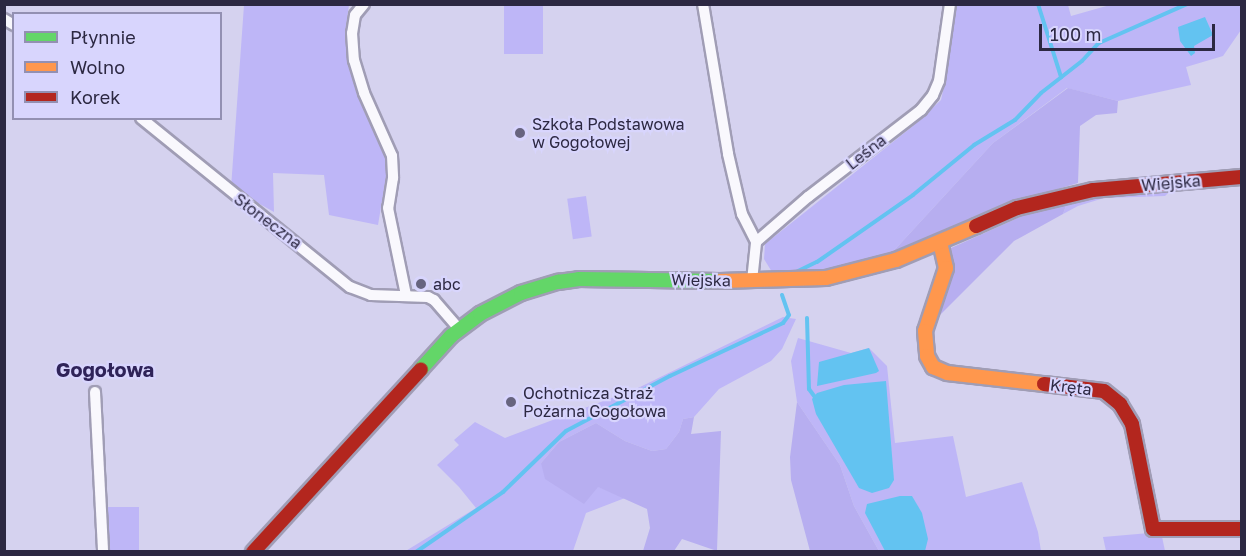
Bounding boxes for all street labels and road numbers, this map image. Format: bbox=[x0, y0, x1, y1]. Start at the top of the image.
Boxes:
street label: Leśna bbox=[842, 130, 890, 174]
street label: Wiejska bbox=[1140, 171, 1202, 195]
street label: Słoneczna bbox=[230, 189, 306, 253]
street label: Wiejska bbox=[671, 270, 731, 290]
street label: Kręta bbox=[1049, 375, 1093, 399]

